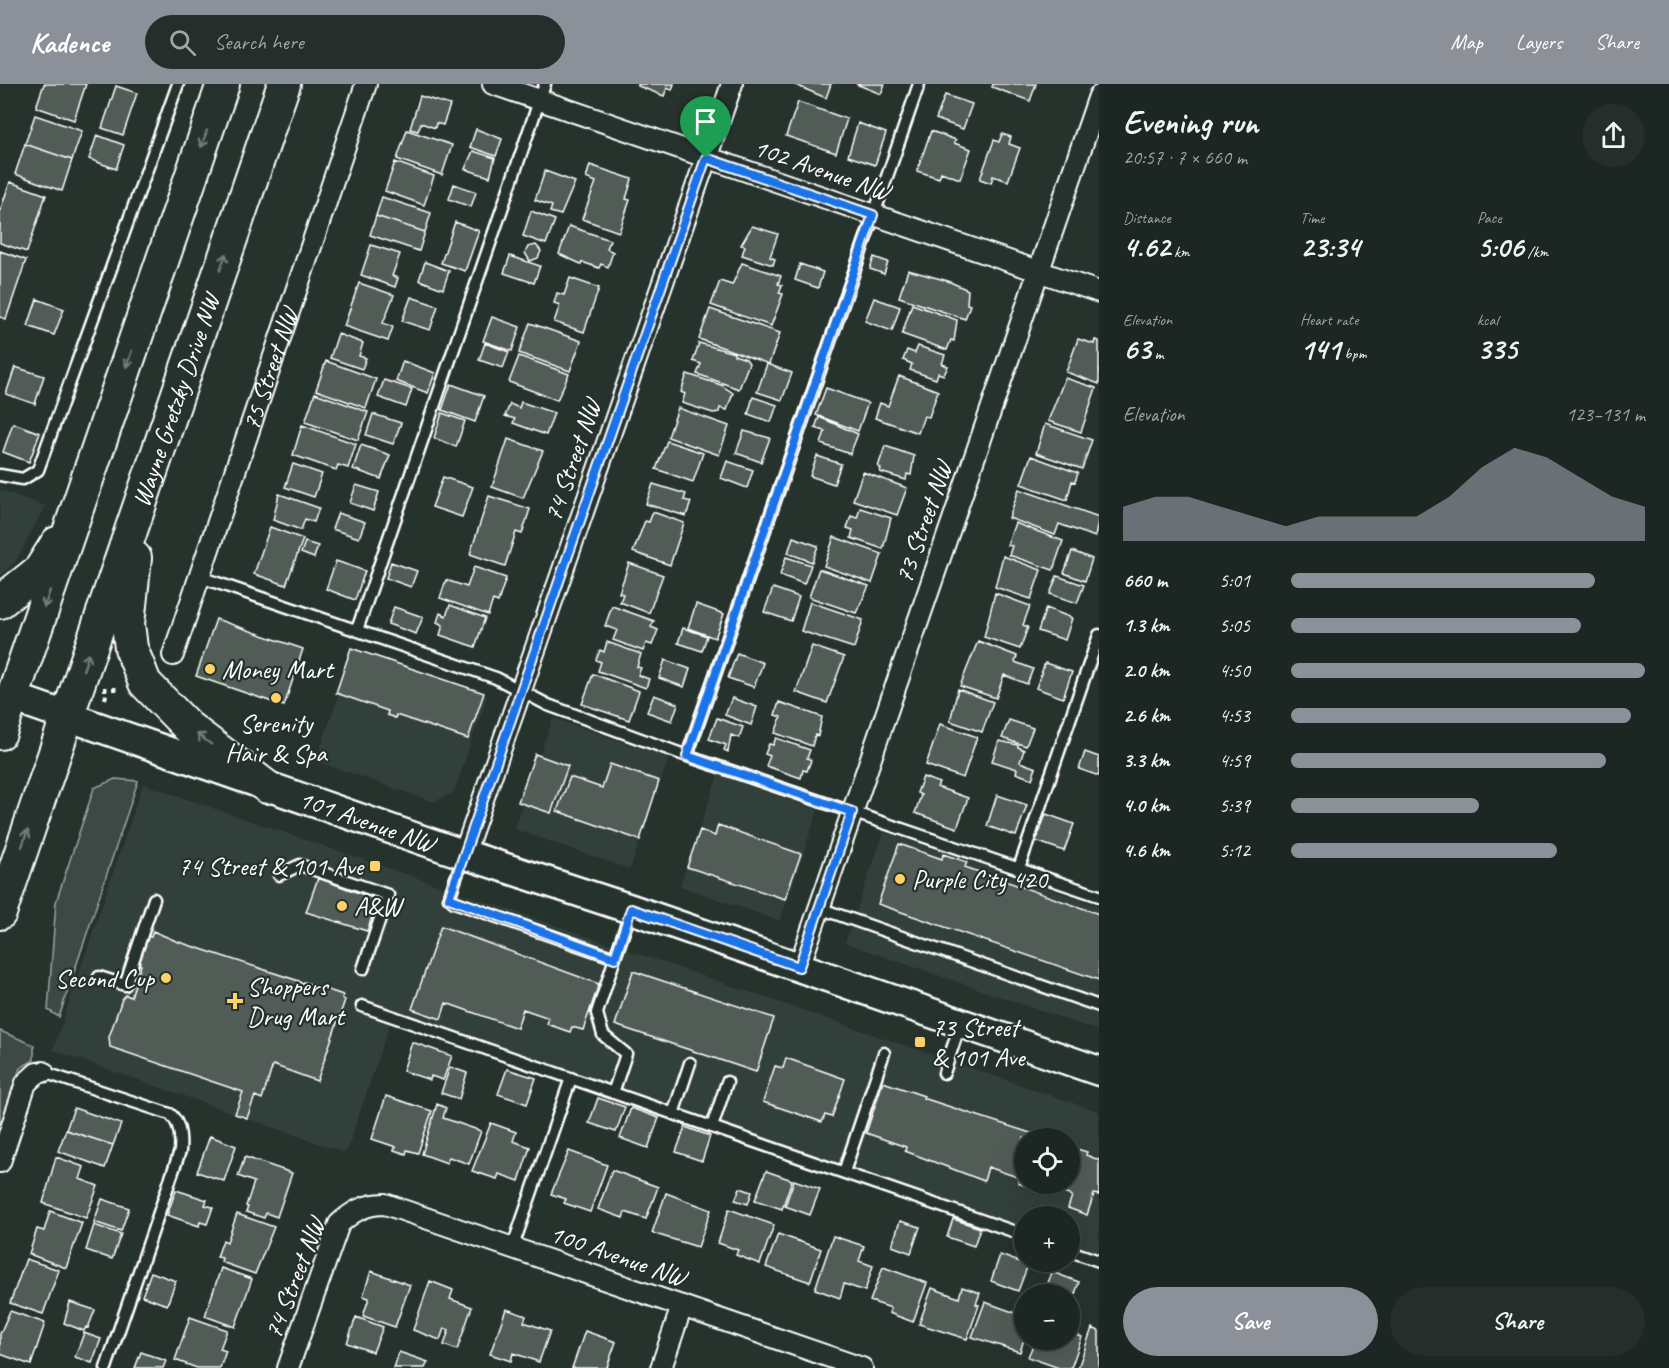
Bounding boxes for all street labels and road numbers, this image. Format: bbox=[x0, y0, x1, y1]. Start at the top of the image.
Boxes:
street label: 102 Avenue NW bbox=[749, 131, 897, 209]
street label: Wayne Gretzky Drive NW bbox=[124, 287, 229, 511]
street label: 75 Street NW bbox=[234, 301, 307, 434]
street label: 74 Street NW bbox=[536, 392, 610, 526]
street label: 73 Street NW bbox=[887, 454, 961, 588]
street label: 101 Avenue NW bbox=[294, 782, 442, 861]
street label: 74 Street NW bbox=[256, 1210, 334, 1343]
street label: 100 Avenue NW bbox=[545, 1217, 693, 1295]

